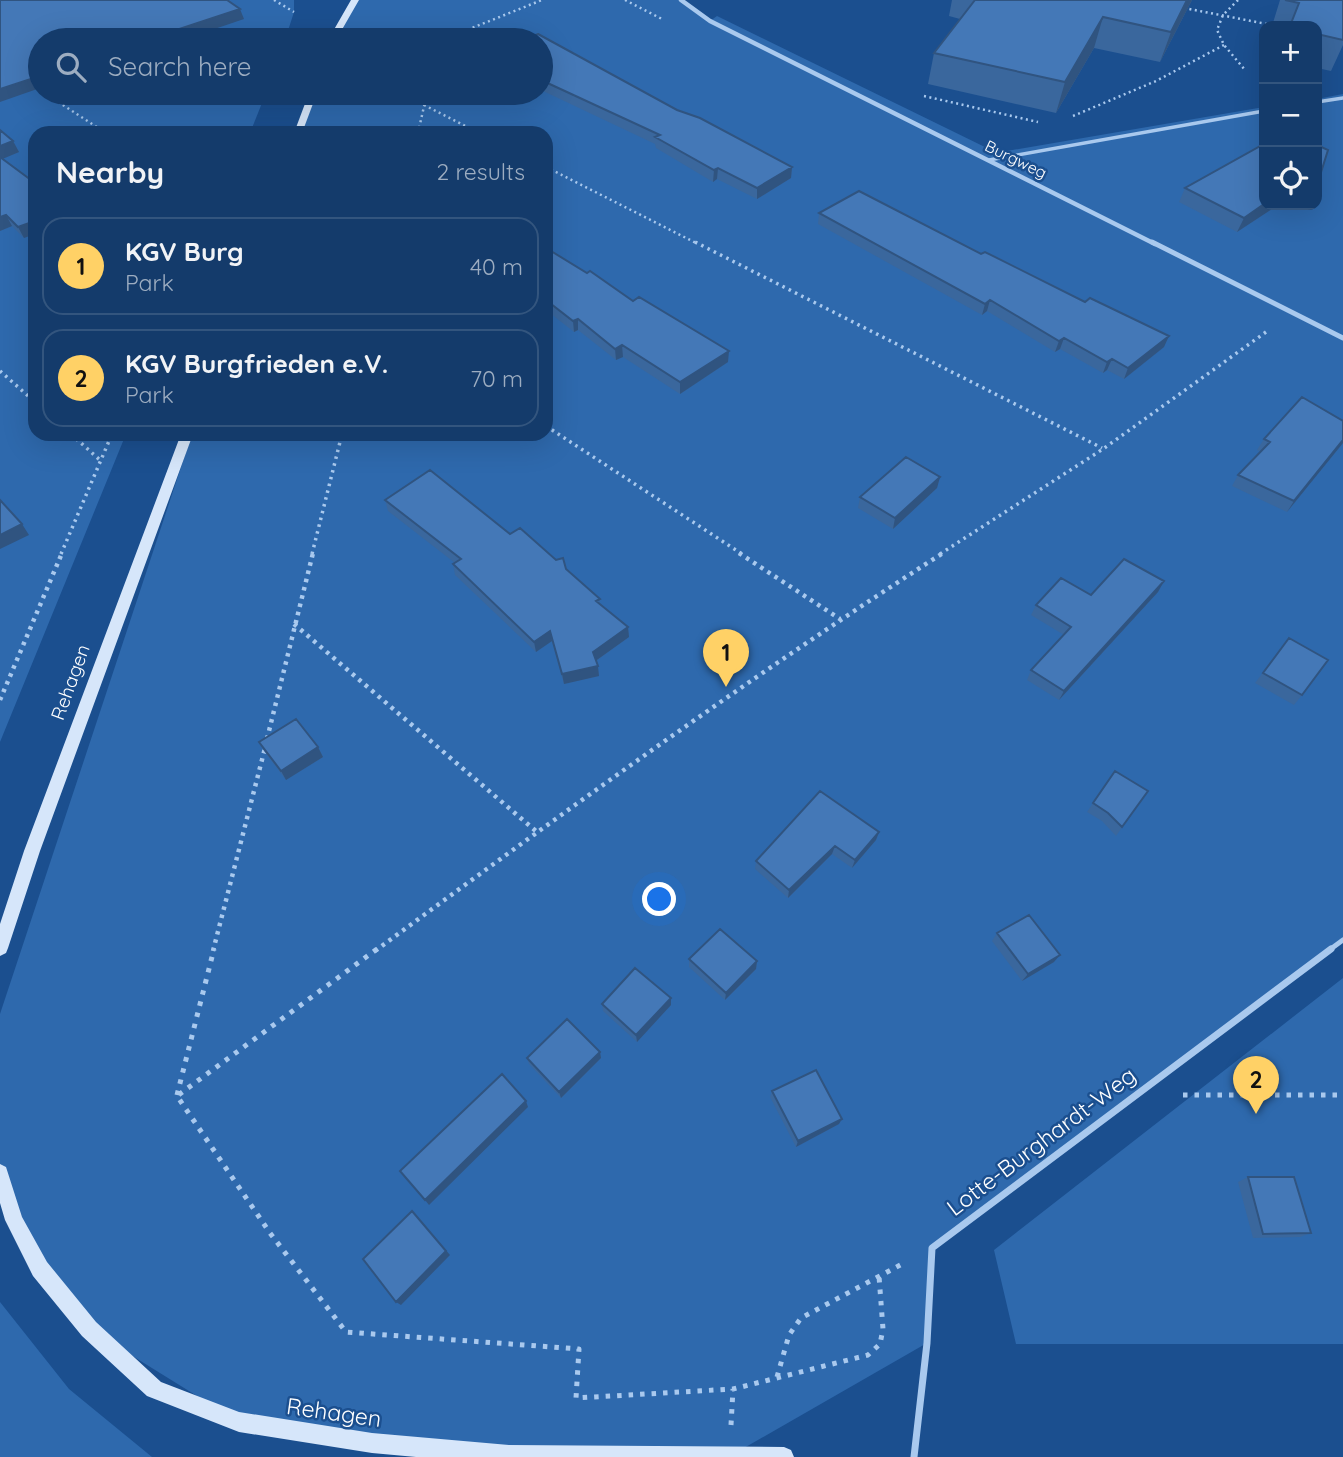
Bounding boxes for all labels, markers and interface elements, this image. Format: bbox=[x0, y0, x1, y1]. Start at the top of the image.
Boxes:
map controls bbox=[1259, 21, 1322, 210]
button: + bbox=[1259, 21, 1322, 84]
search box bbox=[28, 28, 553, 105]
icon: search bbox=[52, 48, 90, 86]
text: Search here bbox=[108, 50, 252, 83]
button: − bbox=[1259, 84, 1322, 147]
street label: Burgweg bbox=[982, 135, 1050, 183]
button: locate bbox=[1259, 147, 1322, 210]
text: Nearby bbox=[56, 153, 164, 191]
text: 2 results bbox=[436, 157, 525, 186]
text: KGV Burg bbox=[125, 235, 244, 268]
text: 1 bbox=[77, 252, 85, 281]
text: 40 m bbox=[470, 252, 523, 281]
text: Park bbox=[125, 268, 174, 297]
text: KGV Burgfrieden e.V. bbox=[125, 347, 388, 380]
text: 2 bbox=[74, 364, 88, 393]
text: 70 m bbox=[470, 364, 523, 393]
text: Park bbox=[125, 380, 174, 409]
pin: 1 bbox=[703, 629, 749, 687]
street label: Rehagen bbox=[45, 641, 95, 723]
your location bbox=[642, 882, 676, 916]
pin: 2 bbox=[1233, 1056, 1279, 1114]
street label: Lotte-Burghardt-Weg bbox=[941, 1060, 1141, 1222]
street label: Rehagen bbox=[285, 1391, 383, 1433]

